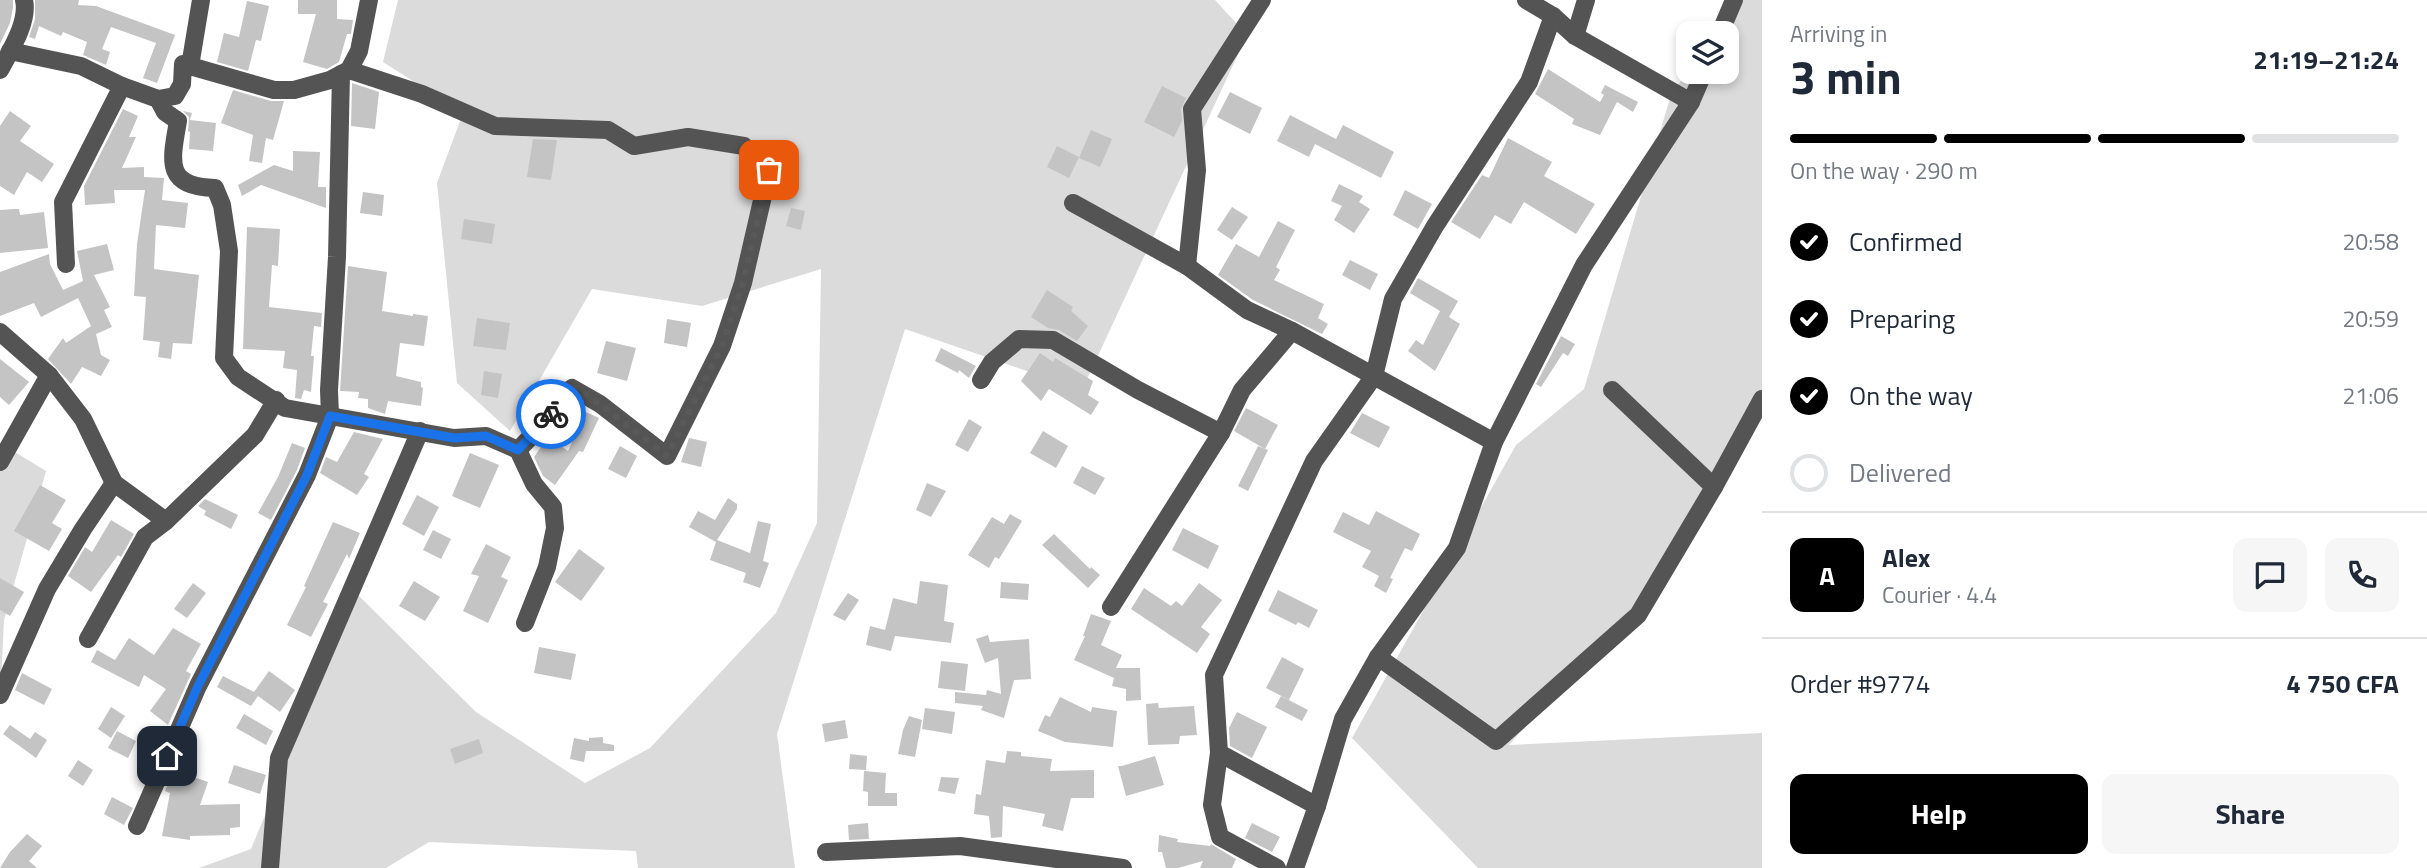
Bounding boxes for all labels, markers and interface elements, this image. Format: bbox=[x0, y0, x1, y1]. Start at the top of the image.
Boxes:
text: Arriving in bbox=[1790, 16, 1887, 51]
map controls bbox=[1676, 21, 1739, 84]
button: layers bbox=[1676, 21, 1739, 84]
text: 21:19–21:24 bbox=[2253, 40, 2399, 79]
text: 3 min bbox=[1790, 42, 1902, 112]
pin bbox=[739, 140, 799, 200]
icon: bag bbox=[750, 151, 788, 189]
text: On the way · 290 m bbox=[1790, 153, 1978, 188]
text: Confirmed bbox=[1849, 222, 1963, 261]
icon: check bbox=[1790, 223, 1828, 261]
text: 20:58 bbox=[2342, 224, 2399, 259]
text: Preparing bbox=[1849, 299, 1955, 338]
icon: check bbox=[1790, 300, 1828, 338]
text: 20:59 bbox=[2342, 301, 2399, 336]
text: On the way bbox=[1849, 376, 1973, 415]
icon: check bbox=[1790, 377, 1828, 415]
text: 21:06 bbox=[2342, 378, 2399, 413]
courier bbox=[516, 379, 586, 449]
icon: bike bbox=[532, 395, 570, 433]
text: Delivered bbox=[1849, 453, 1952, 492]
text: Alex bbox=[1882, 538, 1930, 577]
button: chat bbox=[2233, 538, 2307, 612]
button: phone bbox=[2325, 538, 2399, 612]
text: A bbox=[1819, 556, 1835, 595]
text: Courier · 4.4 bbox=[1882, 577, 1997, 612]
text: Order #9774 bbox=[1790, 664, 1930, 703]
text: 4 750 CFA bbox=[2286, 664, 2399, 703]
pin bbox=[137, 726, 197, 786]
icon: home bbox=[148, 737, 186, 775]
button: Help bbox=[1790, 774, 2088, 854]
button: Share bbox=[2102, 774, 2399, 854]

